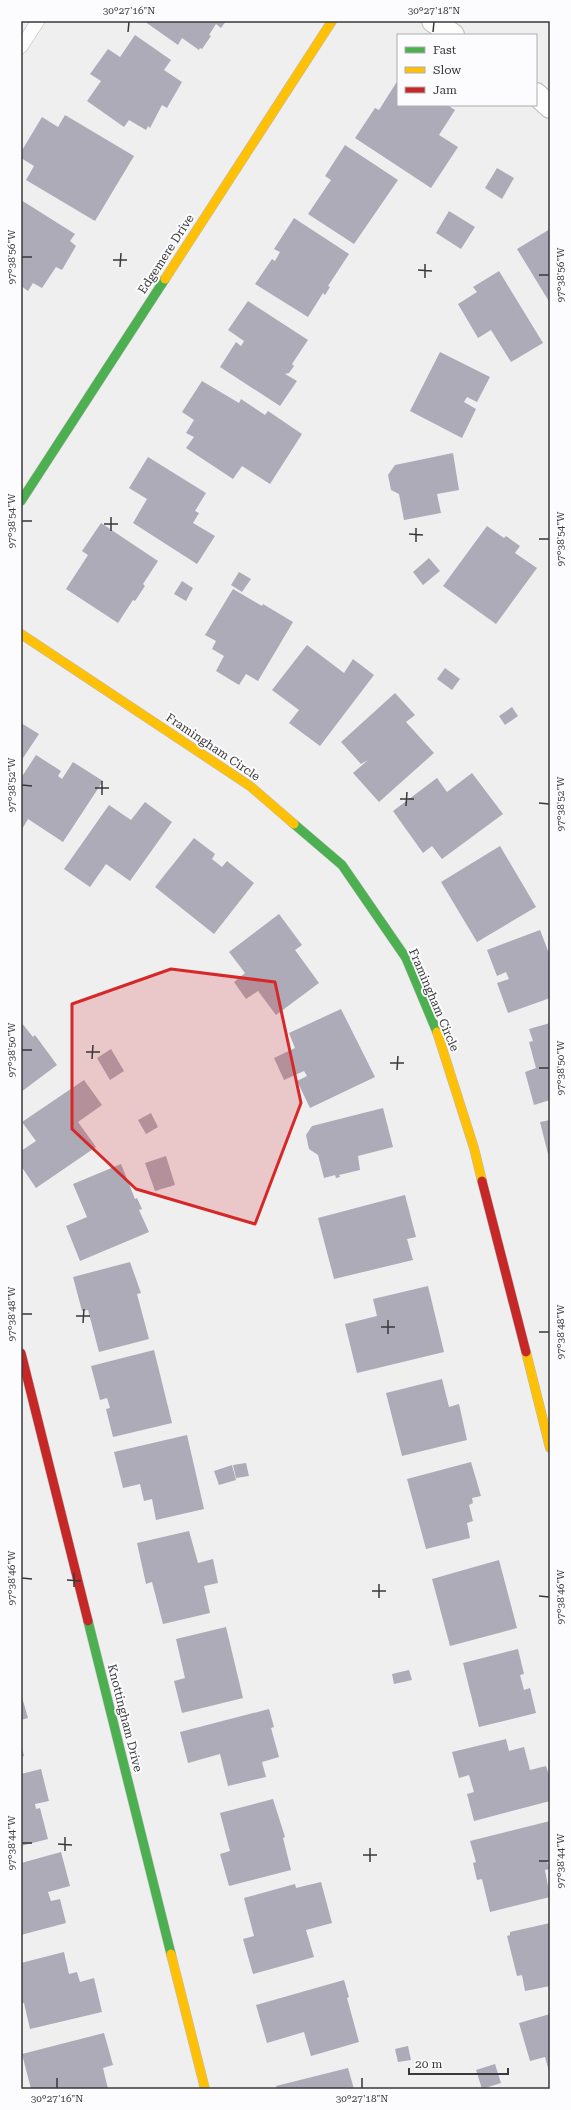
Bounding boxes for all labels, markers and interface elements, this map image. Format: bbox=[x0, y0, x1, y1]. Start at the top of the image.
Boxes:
text: 30°27'16"N bbox=[103, 5, 155, 16]
text: 30°27'18"N bbox=[408, 5, 460, 16]
legend bbox=[397, 34, 537, 106]
text: Fast bbox=[433, 43, 457, 57]
text: Slow bbox=[433, 63, 461, 77]
text: Jam bbox=[433, 83, 457, 97]
street label: Edgemere Drive bbox=[135, 211, 197, 296]
text: 97°38'56"W bbox=[6, 229, 17, 284]
text: 97°38'56"W bbox=[555, 247, 566, 302]
text: 97°38'54"W bbox=[6, 493, 17, 548]
text: 97°38'54"W bbox=[555, 511, 566, 566]
street label: Framingham Circle bbox=[163, 710, 263, 784]
text: 97°38'52"W bbox=[6, 757, 17, 812]
text: 97°38'52"W bbox=[555, 776, 566, 831]
street label: Framingham Circle bbox=[406, 946, 462, 1054]
text: 97°38'50"W bbox=[6, 1022, 17, 1077]
text: 97°38'50"W bbox=[555, 1040, 566, 1095]
text: 97°38'48"W bbox=[6, 1286, 17, 1341]
text: 97°38'48"W bbox=[555, 1304, 566, 1359]
text: 97°38'46"W bbox=[6, 1550, 17, 1605]
text: 97°38'46"W bbox=[555, 1569, 566, 1624]
street label: Knottingham Drive bbox=[105, 1663, 145, 1774]
text: 97°38'44"W bbox=[6, 1815, 17, 1870]
text: 97°38'44"W bbox=[555, 1833, 566, 1888]
scale bar bbox=[409, 2050, 508, 2076]
text: 20 m bbox=[415, 2057, 442, 2071]
text: 30°27'16"N bbox=[31, 2093, 83, 2104]
text: 30°27'18"N bbox=[336, 2093, 388, 2104]

